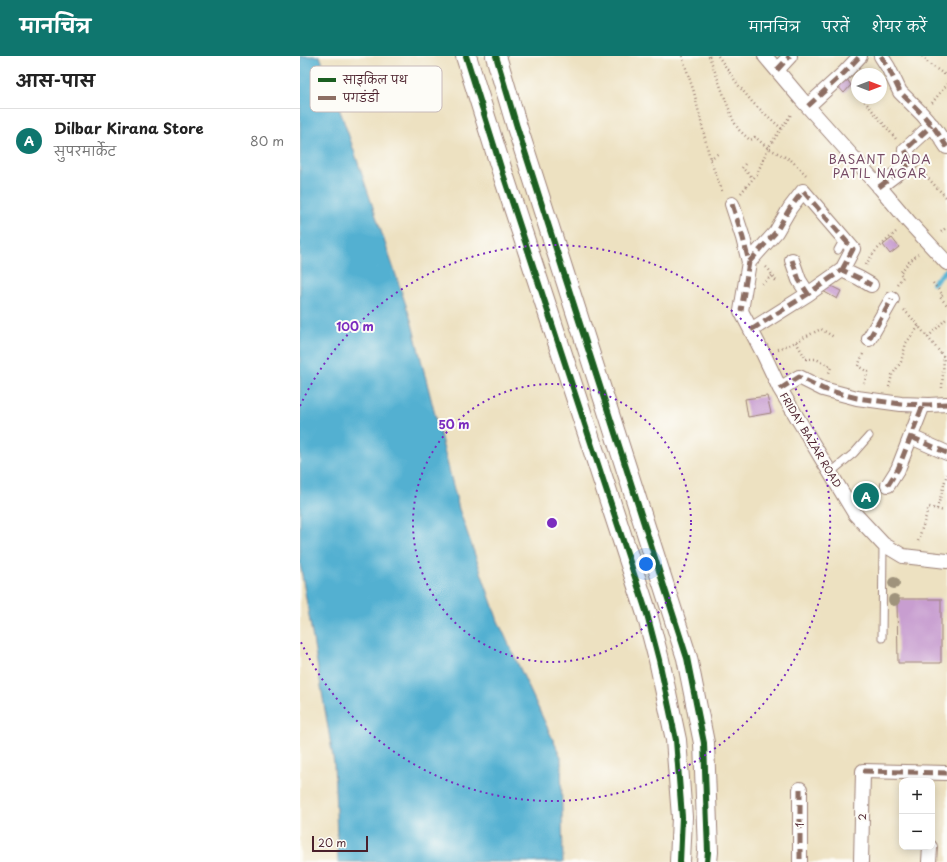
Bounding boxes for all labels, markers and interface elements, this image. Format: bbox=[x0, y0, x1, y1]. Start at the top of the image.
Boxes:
text: मानचित्र bbox=[20, 11, 91, 39]
text: मानचित्र bbox=[749, 16, 800, 37]
text: परतें bbox=[822, 16, 850, 37]
text: शेयर करें bbox=[872, 16, 927, 37]
legend bbox=[310, 66, 442, 112]
text: आस-पास bbox=[16, 67, 95, 93]
north arrow bbox=[851, 68, 887, 104]
text: साइकिल पथ bbox=[342, 71, 409, 88]
text: पगडंडी bbox=[342, 89, 380, 106]
text: Dilbar Kirana Store bbox=[54, 116, 204, 139]
text: A bbox=[24, 131, 34, 150]
text: 80 m bbox=[250, 131, 284, 150]
text: सुपरमार्केट bbox=[54, 141, 116, 160]
district label: BASANT DADA PATIL NAGAR bbox=[829, 150, 931, 182]
text: 100 m bbox=[336, 317, 374, 335]
street label: FRIDAY BAZAR ROAD bbox=[777, 389, 846, 490]
text: 50 m bbox=[438, 415, 470, 433]
pin: A bbox=[853, 481, 879, 511]
centre of rings bbox=[545, 516, 559, 530]
your location bbox=[636, 554, 656, 574]
map controls bbox=[899, 778, 935, 850]
button: + bbox=[899, 778, 935, 814]
street label: 2 bbox=[854, 813, 869, 821]
button: − bbox=[899, 814, 935, 850]
street label: 1 bbox=[792, 823, 807, 827]
scale bar bbox=[312, 834, 368, 853]
text: 20 m bbox=[318, 834, 346, 851]

